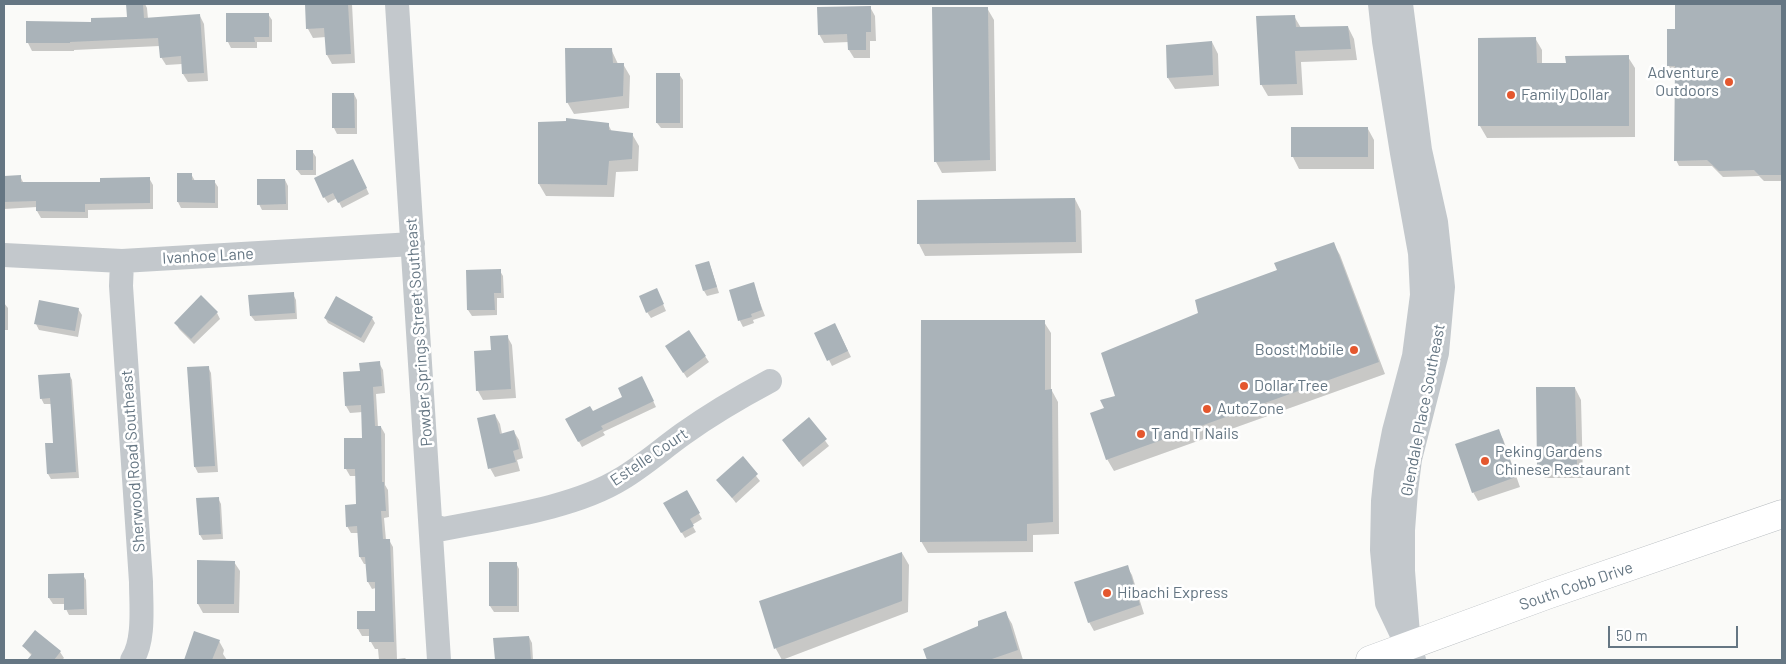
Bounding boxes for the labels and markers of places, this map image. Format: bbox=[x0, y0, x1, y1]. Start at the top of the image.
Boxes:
place label: Adventure Outdoors bbox=[1648, 63, 1719, 101]
marker: Adventure Outdoors bbox=[1723, 76, 1735, 88]
place label: Family Dollar bbox=[1521, 85, 1609, 105]
marker: Family Dollar bbox=[1505, 89, 1517, 101]
place label: Boost Mobile bbox=[1255, 340, 1344, 360]
marker: Boost Mobile bbox=[1348, 344, 1360, 356]
place label: Dollar Tree bbox=[1254, 376, 1328, 396]
marker: Dollar Tree bbox=[1238, 380, 1250, 392]
place label: AutoZone bbox=[1217, 399, 1284, 419]
marker: AutoZone bbox=[1201, 403, 1213, 415]
place label: T and T Nails bbox=[1151, 424, 1239, 444]
marker: T and T Nails bbox=[1135, 428, 1147, 440]
place label: Peking Gardens Chinese Restaurant bbox=[1495, 442, 1631, 480]
marker: Peking Gardens Chinese Restaurant bbox=[1479, 455, 1491, 467]
place label: Hibachi Express bbox=[1117, 583, 1228, 603]
marker: Hibachi Express bbox=[1101, 587, 1113, 599]

